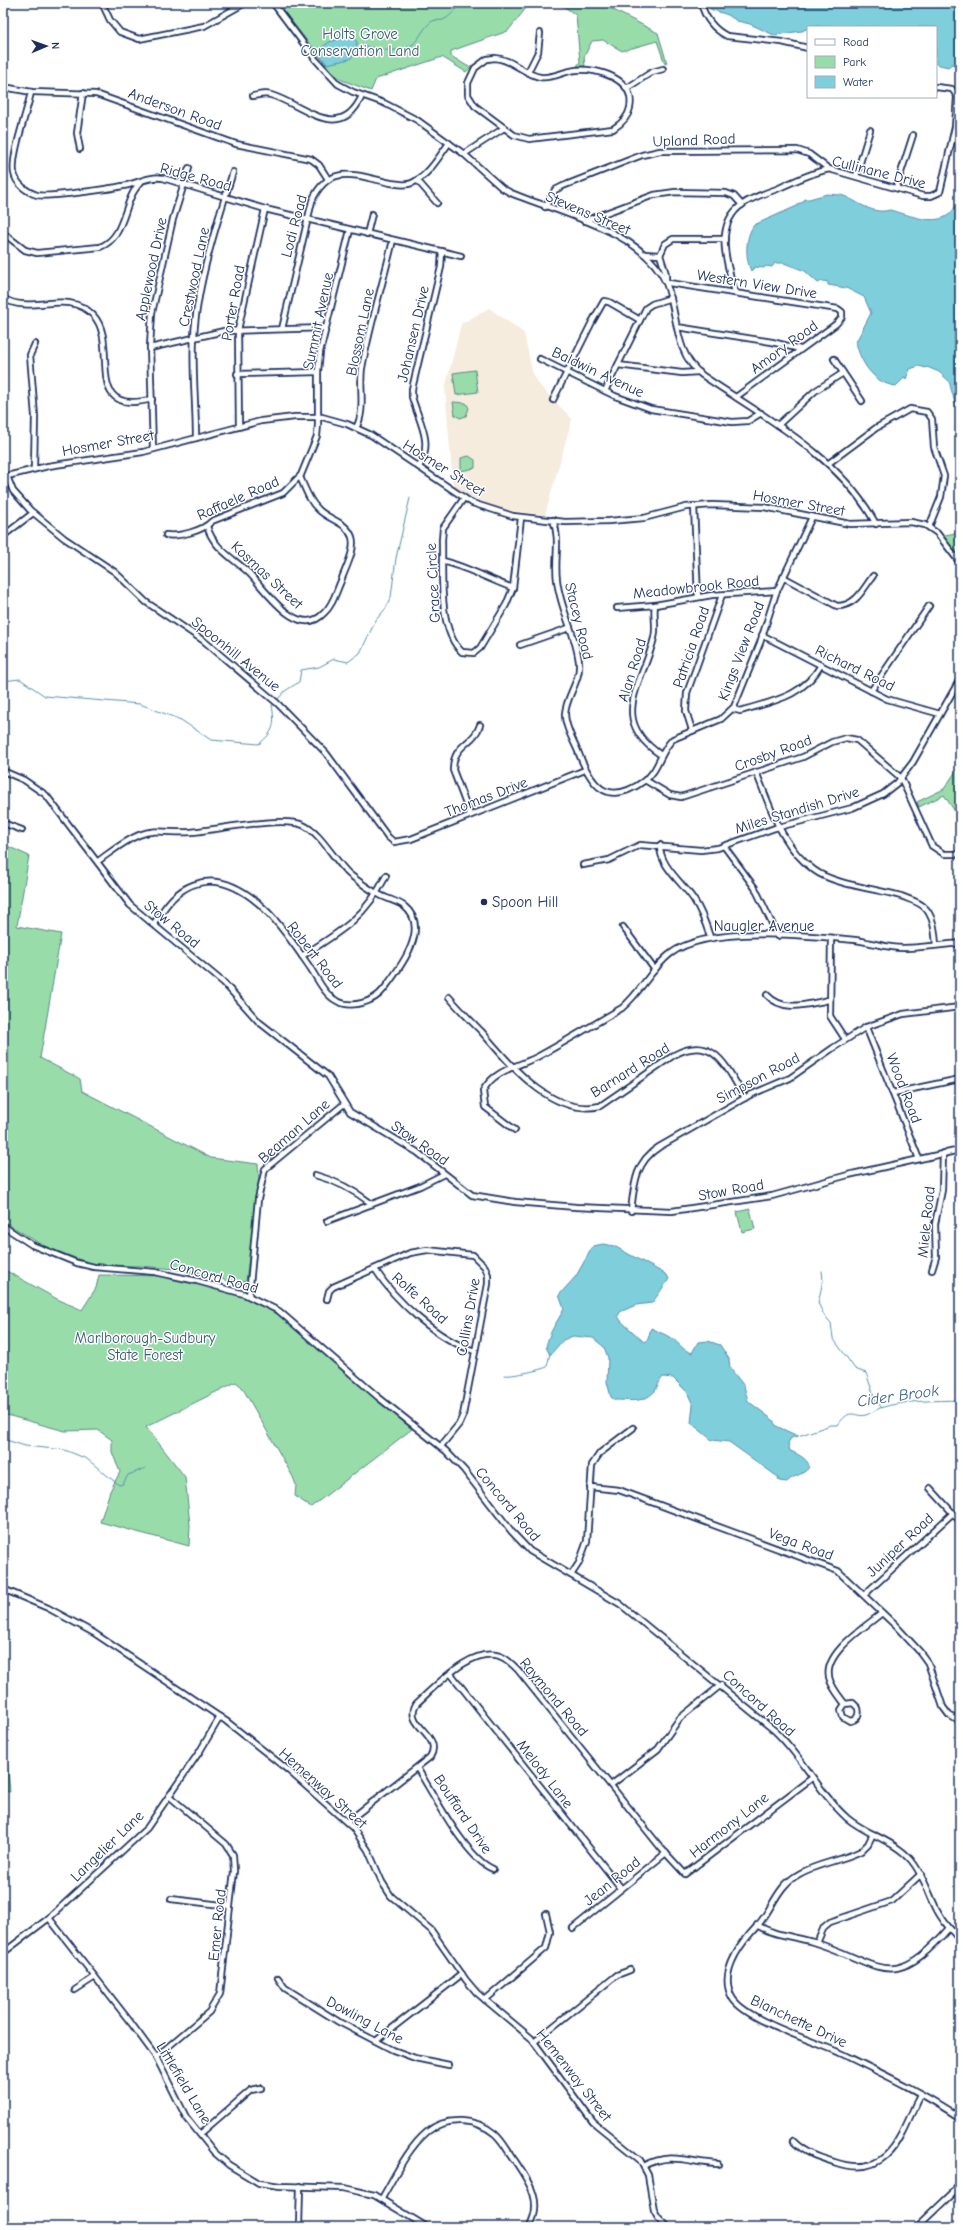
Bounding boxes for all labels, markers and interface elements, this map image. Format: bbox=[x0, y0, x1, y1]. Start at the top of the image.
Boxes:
park label: Holts Grove Conservation Land bbox=[301, 25, 419, 60]
north arrow bbox=[26, 26, 66, 66]
legend bbox=[807, 26, 937, 98]
text: Road bbox=[843, 35, 869, 49]
text: N bbox=[49, 42, 62, 49]
text: Park bbox=[843, 55, 866, 69]
text: Water bbox=[843, 75, 873, 89]
street label: Anderson Road bbox=[126, 84, 224, 134]
street label: Upland Road bbox=[652, 130, 736, 150]
street label: Cullinane Drive bbox=[830, 152, 928, 192]
street label: Ridge Road bbox=[158, 159, 234, 195]
street label: Stevens Street bbox=[543, 187, 634, 239]
street label: Lodi Road bbox=[277, 193, 311, 259]
street label: Applewood Drive bbox=[131, 215, 171, 322]
street label: Crestwood Lane bbox=[175, 225, 213, 328]
street label: Porter Road bbox=[218, 264, 248, 342]
street label: Western View Drive bbox=[696, 266, 819, 302]
street label: Summit Avenue bbox=[299, 270, 337, 371]
street label: Johansen Drive bbox=[393, 284, 433, 384]
street label: Blossom Lane bbox=[342, 286, 378, 377]
street label: Amory Road bbox=[747, 316, 821, 378]
street label: Baldwin Avenue bbox=[549, 343, 647, 401]
street label: Hosmer Street bbox=[60, 426, 156, 460]
street label: Hosmer Street bbox=[400, 436, 489, 501]
street label: Raffaele Road bbox=[194, 472, 282, 524]
street label: Hosmer Street bbox=[751, 486, 847, 520]
street label: Kosmas Street bbox=[227, 537, 307, 613]
street label: Grace Circle bbox=[422, 542, 444, 623]
street label: Meadowbrook Road bbox=[632, 571, 760, 603]
street label: Stacey Road bbox=[561, 581, 597, 661]
street label: Kings View Road bbox=[714, 599, 768, 703]
street label: Patricia Road bbox=[669, 604, 713, 690]
street label: Spoonhill Avenue bbox=[188, 613, 284, 696]
street label: Alan Road bbox=[614, 636, 650, 704]
street label: Richard Road bbox=[812, 641, 898, 695]
street label: Crosby Road bbox=[732, 731, 814, 775]
street label: Thomas Drive bbox=[442, 773, 531, 821]
street label: Miles Standish Drive bbox=[733, 782, 862, 837]
place label: Spoon Hill bbox=[492, 893, 558, 911]
street label: Stow Road bbox=[141, 896, 203, 952]
marker: Spoon Hill bbox=[479, 897, 489, 907]
street label: Naugler Avenue bbox=[714, 917, 815, 935]
street label: Robert Road bbox=[283, 918, 347, 992]
street label: Barnard Road bbox=[587, 1039, 673, 1101]
street label: Simpson Road bbox=[713, 1049, 803, 1107]
street label: Wood Road bbox=[882, 1050, 926, 1126]
street label: Beaman Lane bbox=[255, 1095, 334, 1167]
street label: Stow Road bbox=[388, 1117, 452, 1169]
street label: Stow Road bbox=[697, 1175, 765, 1205]
street label: Miele Road bbox=[913, 1185, 939, 1259]
street label: Concord Road bbox=[168, 1255, 260, 1297]
street label: Rolfe Road bbox=[388, 1268, 452, 1328]
street label: Collins Drive bbox=[452, 1276, 484, 1357]
park label: Marlborough-Sudbury State Forest bbox=[74, 1329, 216, 1364]
water label: Cider Brook bbox=[856, 1381, 940, 1411]
street label: Concord Road bbox=[472, 1463, 544, 1545]
street label: Juniper Road bbox=[863, 1509, 937, 1581]
street label: Vega Road bbox=[766, 1524, 836, 1564]
street label: Raymond Road bbox=[516, 1654, 592, 1740]
street label: Concord Road bbox=[719, 1666, 799, 1740]
street label: Melody Lane bbox=[513, 1736, 578, 1812]
street label: Hemenway Street bbox=[275, 1744, 371, 1833]
street label: Bouffard Drive bbox=[430, 1771, 496, 1857]
street label: Harmony Lane bbox=[686, 1788, 773, 1862]
street label: Langelier Lane bbox=[67, 1806, 148, 1885]
street label: Jean Road bbox=[580, 1853, 644, 1909]
street label: Emer Road bbox=[204, 1888, 230, 1962]
street label: Blanchette Drive bbox=[748, 1991, 851, 2051]
street label: Dowling Lane bbox=[323, 1992, 407, 2048]
street label: Hemenway Street bbox=[532, 2025, 616, 2125]
street label: Littlefield Lane bbox=[152, 2039, 216, 2128]

